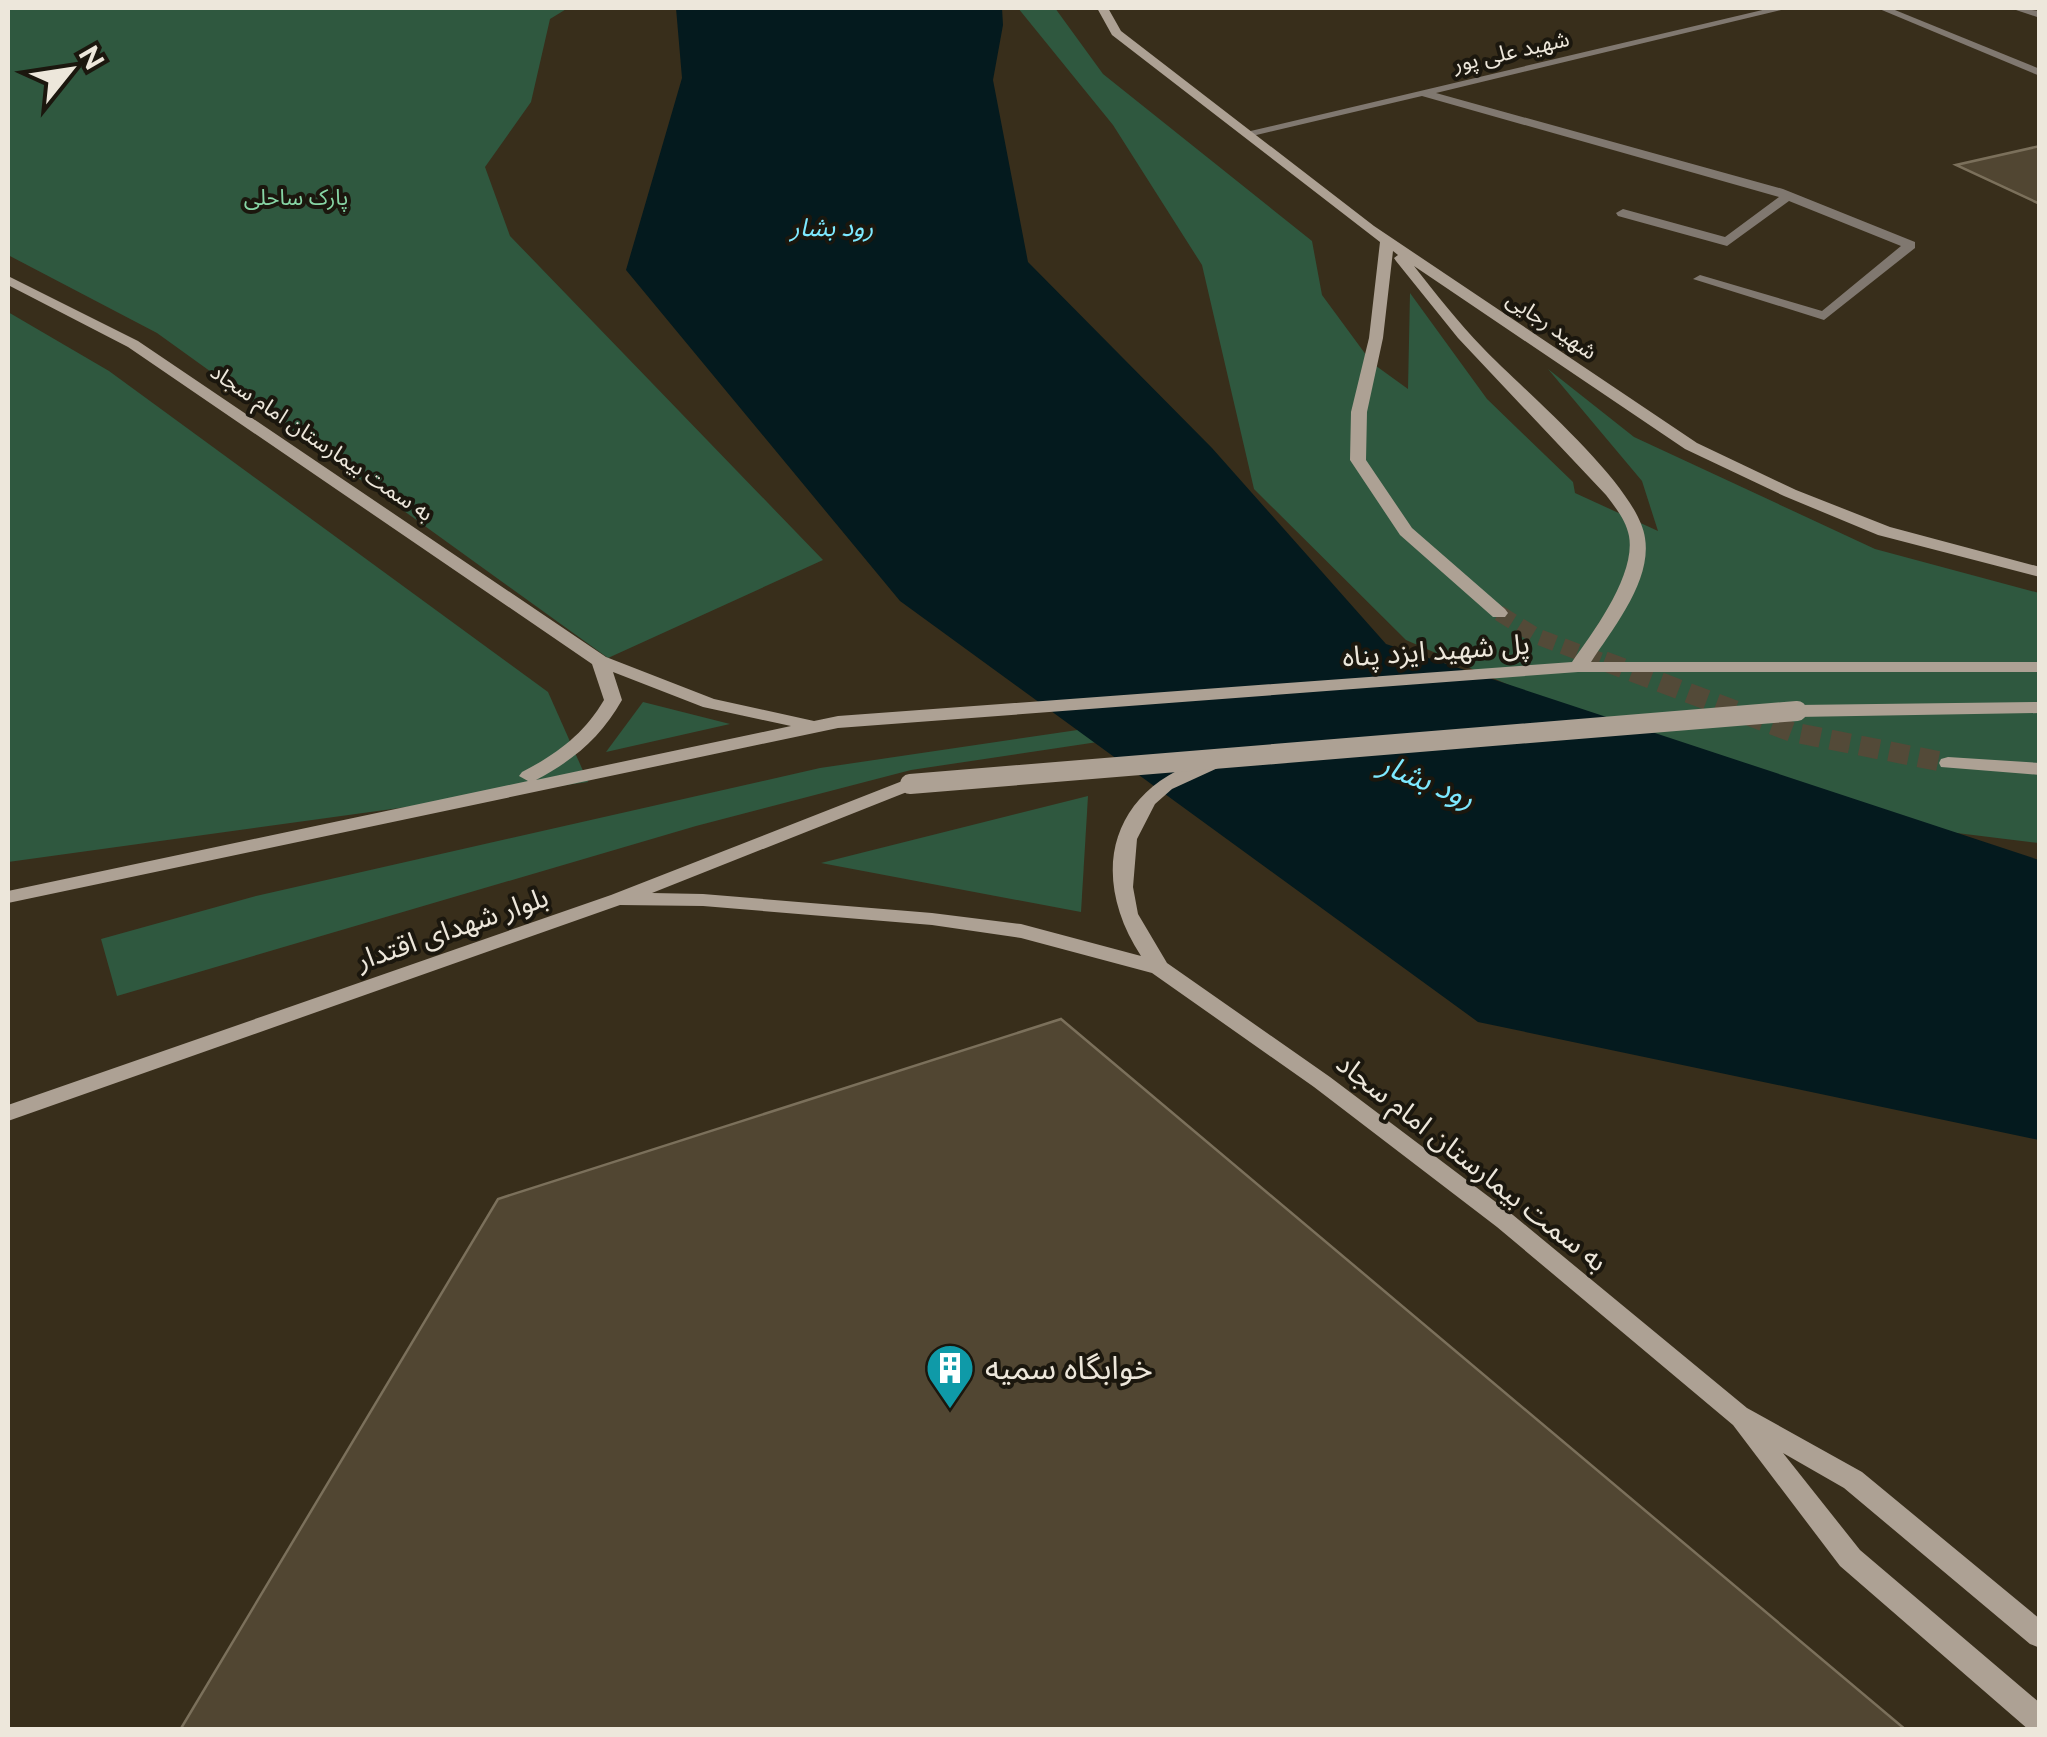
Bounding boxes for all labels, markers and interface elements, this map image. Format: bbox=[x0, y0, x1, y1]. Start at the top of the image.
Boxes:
north arrow bbox=[20, 20, 120, 120]
street label: شهید علی پور bbox=[1449, 25, 1572, 79]
text: N bbox=[72, 40, 111, 75]
park label: پارک ساحلی bbox=[244, 184, 348, 212]
water label: رود بشار bbox=[789, 212, 873, 242]
street label: شهید رجایی bbox=[1501, 285, 1602, 365]
street label: به سمت بیمارستان امام سجاد bbox=[204, 358, 438, 530]
street label: پل شهید ایزد پناه bbox=[1341, 627, 1531, 675]
water label: رود بشار bbox=[1373, 745, 1480, 815]
street label: بلوار شهدای اقتدار bbox=[351, 880, 552, 977]
street label: به سمت بیمارستان امام سجاد bbox=[1327, 1046, 1614, 1281]
building icon: خوابگاه سمیه bbox=[924, 1342, 976, 1410]
place label: خوابگاه سمیه bbox=[985, 1349, 1153, 1387]

